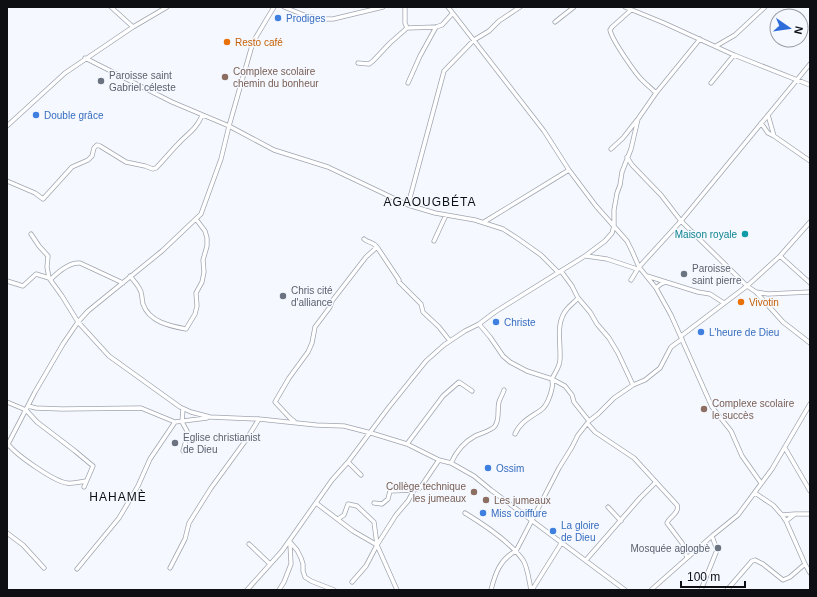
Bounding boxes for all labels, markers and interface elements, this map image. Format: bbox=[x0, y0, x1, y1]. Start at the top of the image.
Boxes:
north arrow bbox=[769, 8, 809, 48]
marker: Prodiges bbox=[273, 13, 283, 23]
place label: Prodiges bbox=[286, 13, 325, 24]
text: N bbox=[792, 25, 805, 36]
marker: Resto café bbox=[222, 37, 232, 47]
place label: Resto café bbox=[235, 37, 283, 48]
place label: Complexe scolaire chemin du bonheur bbox=[233, 66, 319, 89]
place label: Paroisse saint Gabriel céleste bbox=[109, 70, 176, 93]
marker: Complexe scolaire chemin du bonheur bbox=[220, 72, 230, 82]
marker: Paroisse saint Gabriel céleste bbox=[96, 76, 106, 86]
marker: Double grâce bbox=[31, 110, 41, 120]
place label: Double grâce bbox=[44, 110, 104, 121]
district label: AGAOUGBÉTA bbox=[383, 194, 477, 209]
place label: Maison royale bbox=[675, 229, 737, 240]
marker: Maison royale bbox=[740, 229, 750, 239]
place label: Paroisse saint pierre bbox=[692, 263, 742, 286]
marker: Paroisse saint pierre bbox=[679, 269, 689, 279]
place label: Chris cité d'alliance bbox=[291, 285, 333, 308]
marker: Chris cité d'alliance bbox=[278, 291, 288, 301]
marker: Vivotin bbox=[736, 297, 746, 307]
place label: Vivotin bbox=[749, 297, 779, 308]
marker: Christe bbox=[491, 317, 501, 327]
place label: Christe bbox=[504, 317, 536, 328]
marker: L'heure de Dieu bbox=[696, 327, 706, 337]
place label: L'heure de Dieu bbox=[709, 327, 779, 338]
place label: Complexe scolaire le succès bbox=[712, 398, 795, 421]
marker: Complexe scolaire le succès bbox=[699, 404, 709, 414]
place label: Eglise christianist de Dieu bbox=[183, 432, 260, 455]
marker: Eglise christianist de Dieu bbox=[170, 438, 180, 448]
marker: Ossim bbox=[483, 463, 493, 473]
place label: Ossim bbox=[496, 463, 524, 474]
place label: Collège technique les jumeaux bbox=[386, 481, 466, 504]
marker: Collège technique les jumeaux bbox=[469, 487, 479, 497]
district label: HAHAMÈ bbox=[89, 489, 147, 504]
marker: Les jumeaux bbox=[481, 495, 491, 505]
place label: Les jumeaux bbox=[494, 495, 551, 506]
marker: Miss coiffure bbox=[478, 508, 488, 518]
place label: Miss coiffure bbox=[491, 508, 547, 519]
place label: La gloire de Dieu bbox=[561, 520, 600, 543]
marker: La gloire de Dieu bbox=[548, 526, 558, 536]
place label: Mosquée aglogbè bbox=[630, 543, 710, 554]
marker: Mosquée aglogbè bbox=[713, 543, 723, 553]
scale bar bbox=[681, 563, 745, 589]
text: 100 m bbox=[687, 570, 720, 584]

